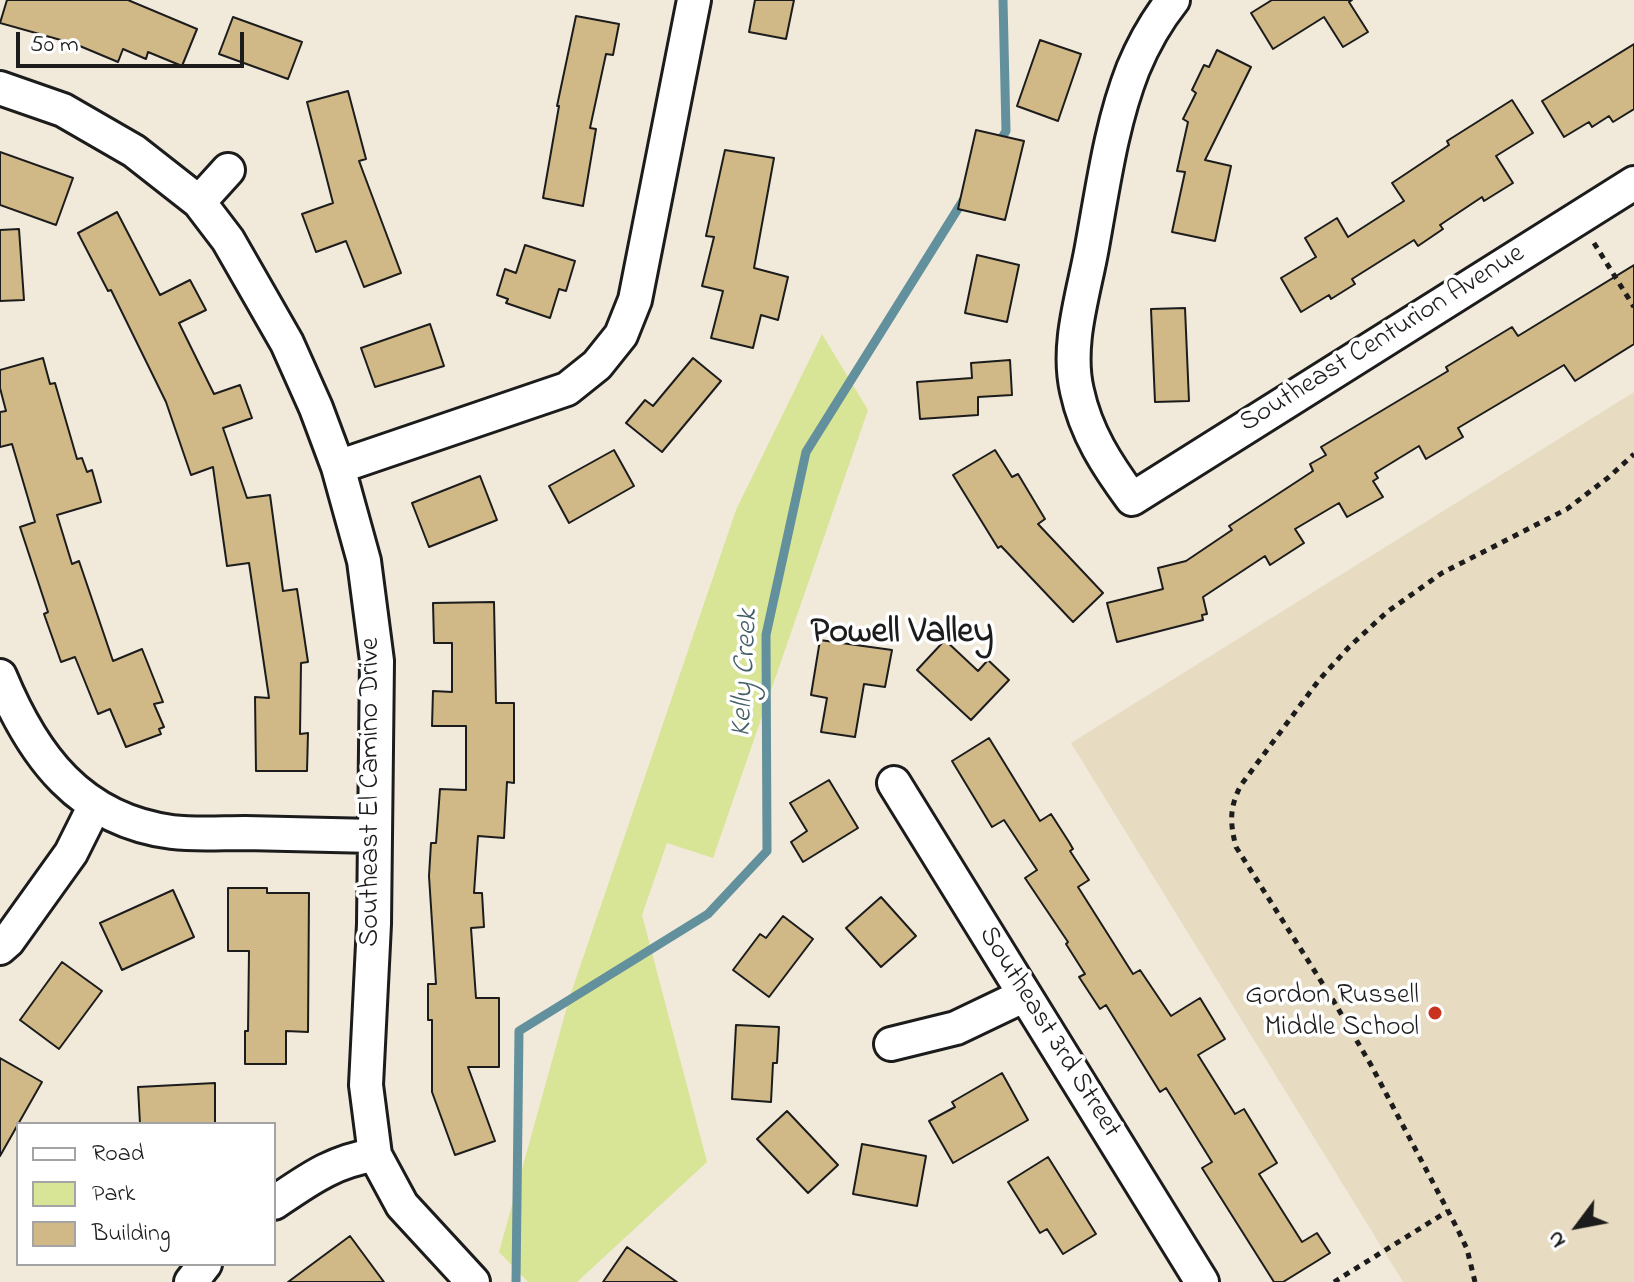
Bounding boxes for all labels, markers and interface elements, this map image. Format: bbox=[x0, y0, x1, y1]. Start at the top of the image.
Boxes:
scale bar bbox=[20, 16, 248, 66]
text: 50 m bbox=[30, 28, 79, 63]
street label: Southeast Centurion Avenue bbox=[1234, 238, 1532, 442]
water label: Kelly Creek bbox=[726, 608, 768, 738]
district label: Powell Valley bbox=[811, 613, 993, 657]
street label: Southeast El Camino Drive bbox=[355, 637, 389, 947]
street label: Southeast 3rd Street bbox=[969, 921, 1127, 1145]
place label: Gordon Russell Middle School bbox=[1245, 980, 1419, 1046]
marker: Gordon Russell Middle School bbox=[1426, 1004, 1444, 1022]
legend bbox=[16, 1122, 276, 1266]
text: Road bbox=[92, 1137, 144, 1172]
text: Park bbox=[92, 1177, 135, 1212]
north arrow bbox=[1538, 1186, 1618, 1266]
text: Building bbox=[92, 1217, 171, 1252]
text: N bbox=[1540, 1224, 1575, 1254]

